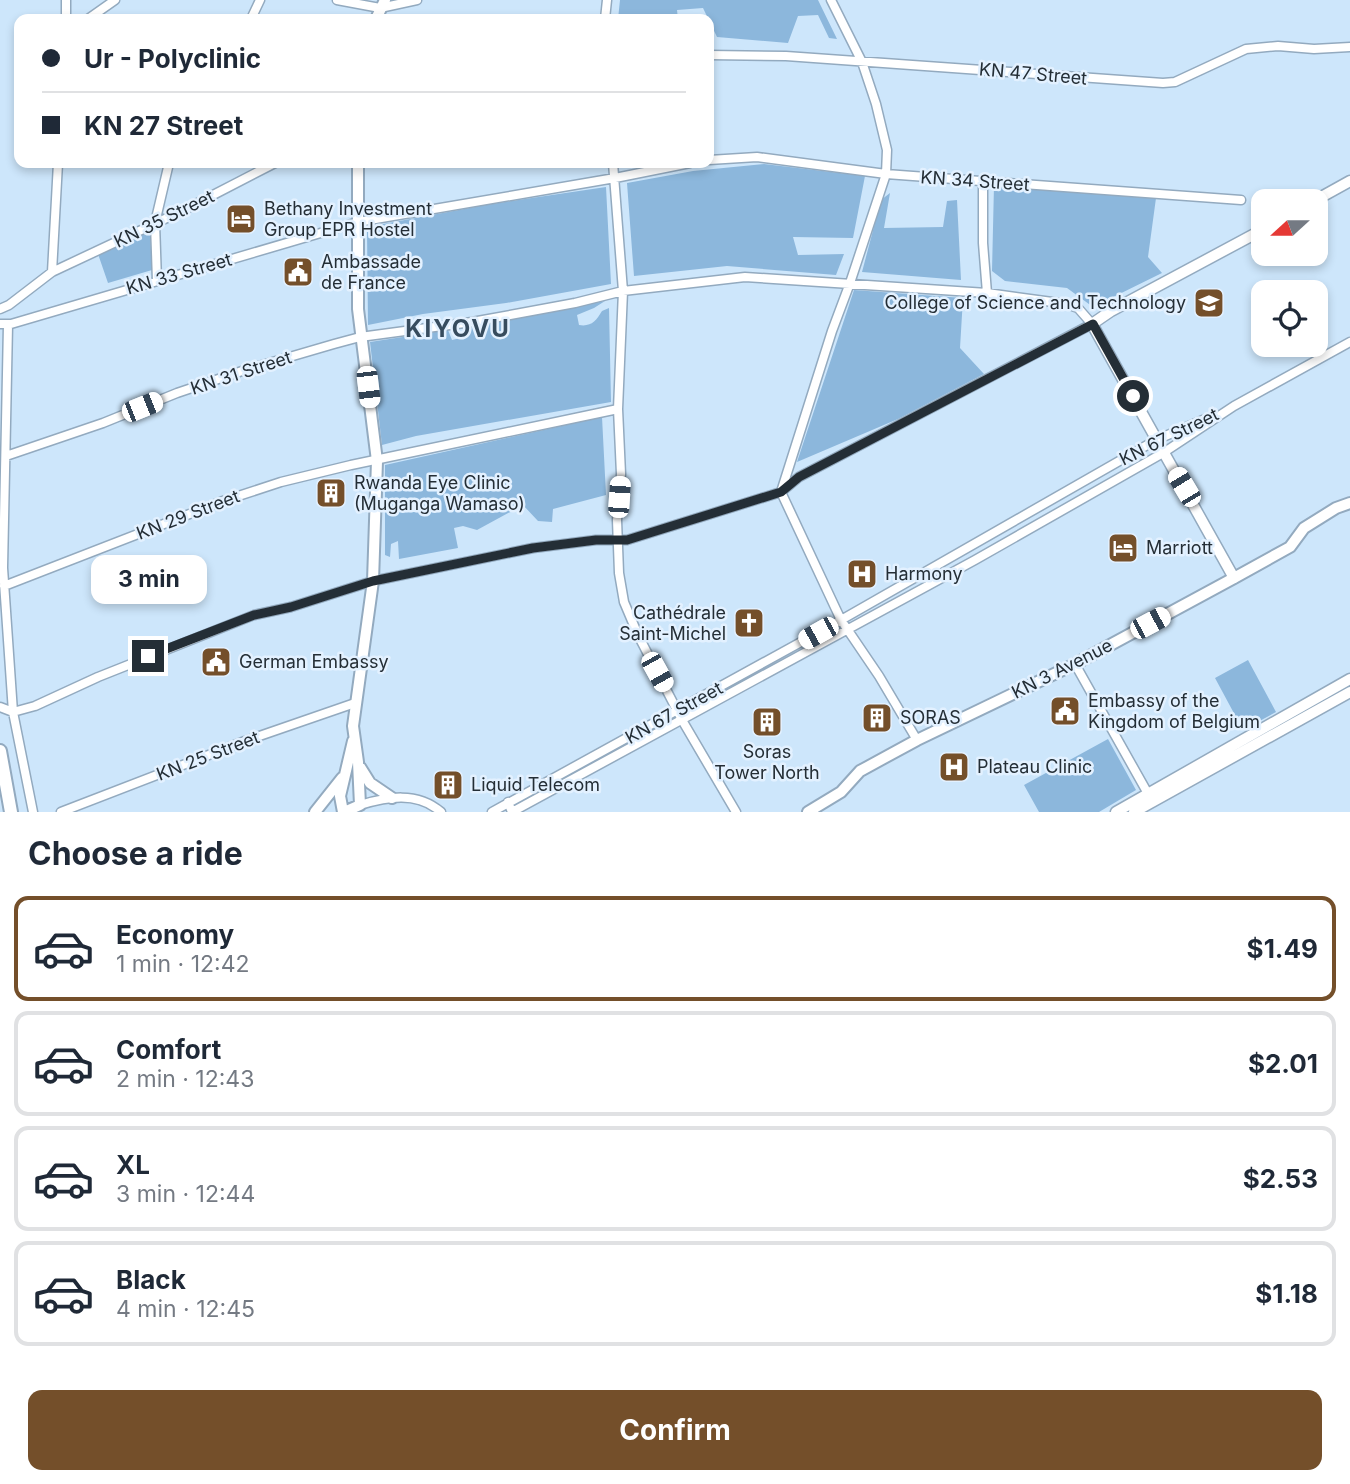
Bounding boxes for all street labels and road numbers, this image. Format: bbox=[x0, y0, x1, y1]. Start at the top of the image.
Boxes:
street label: KN 47 Street bbox=[978, 58, 1088, 89]
street label: KN 34 Street bbox=[920, 166, 1030, 195]
street label: KN 35 Street bbox=[110, 185, 217, 252]
street label: KN 33 Street bbox=[124, 248, 234, 299]
street label: KN 31 Street bbox=[188, 346, 294, 399]
street label: KN 67 Street bbox=[1116, 403, 1222, 470]
street label: KN 29 Street bbox=[133, 485, 242, 544]
street label: KN 3 Avenue bbox=[1008, 634, 1116, 703]
street label: KN 67 Street bbox=[621, 677, 726, 748]
street label: KN 25 Street bbox=[153, 726, 262, 785]

